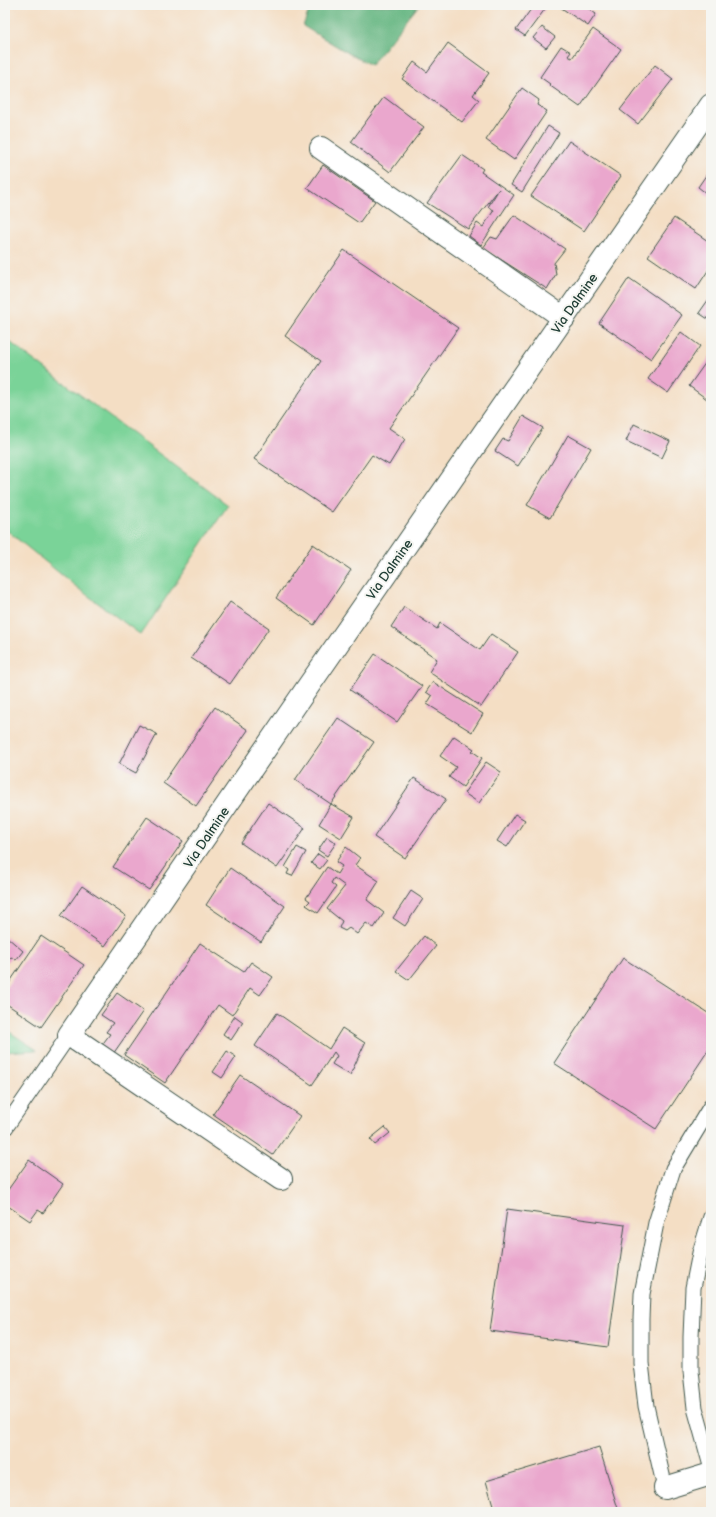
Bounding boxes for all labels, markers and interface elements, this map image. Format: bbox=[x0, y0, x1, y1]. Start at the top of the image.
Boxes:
street label: Via Dalmine bbox=[548, 270, 602, 337]
street label: Via Dalmine bbox=[363, 536, 417, 603]
street label: Via Dalmine bbox=[181, 804, 233, 871]

